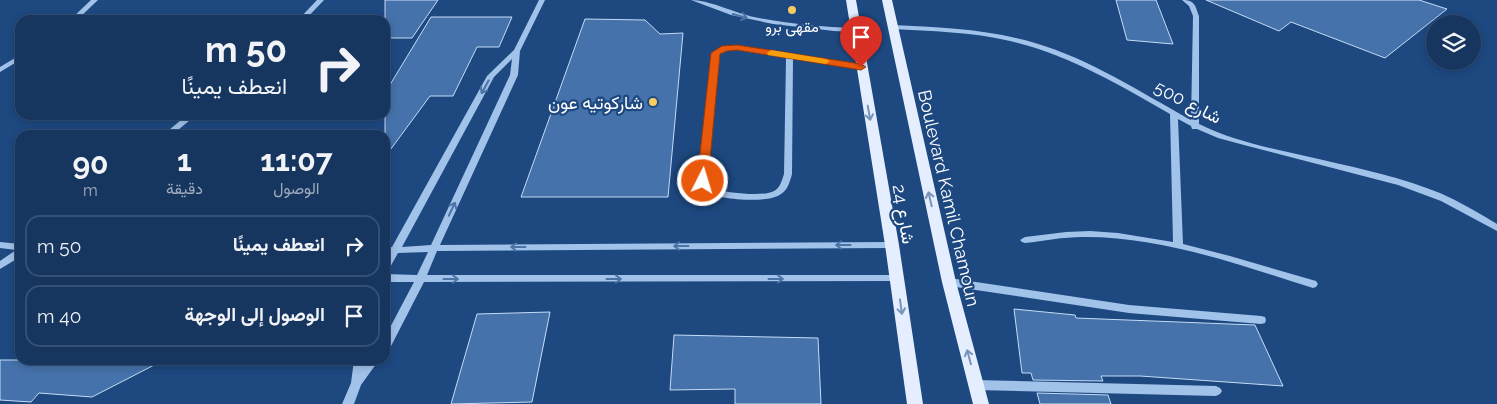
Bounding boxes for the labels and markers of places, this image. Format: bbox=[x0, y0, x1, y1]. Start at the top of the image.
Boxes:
marker: مقهى برو bbox=[786, 4, 798, 16]
pin bbox=[840, 16, 882, 67]
place label: مقهى برو bbox=[765, 18, 819, 37]
place label: شاركوتيه عون bbox=[548, 92, 643, 114]
marker: شاركوتيه عون bbox=[647, 96, 659, 108]

